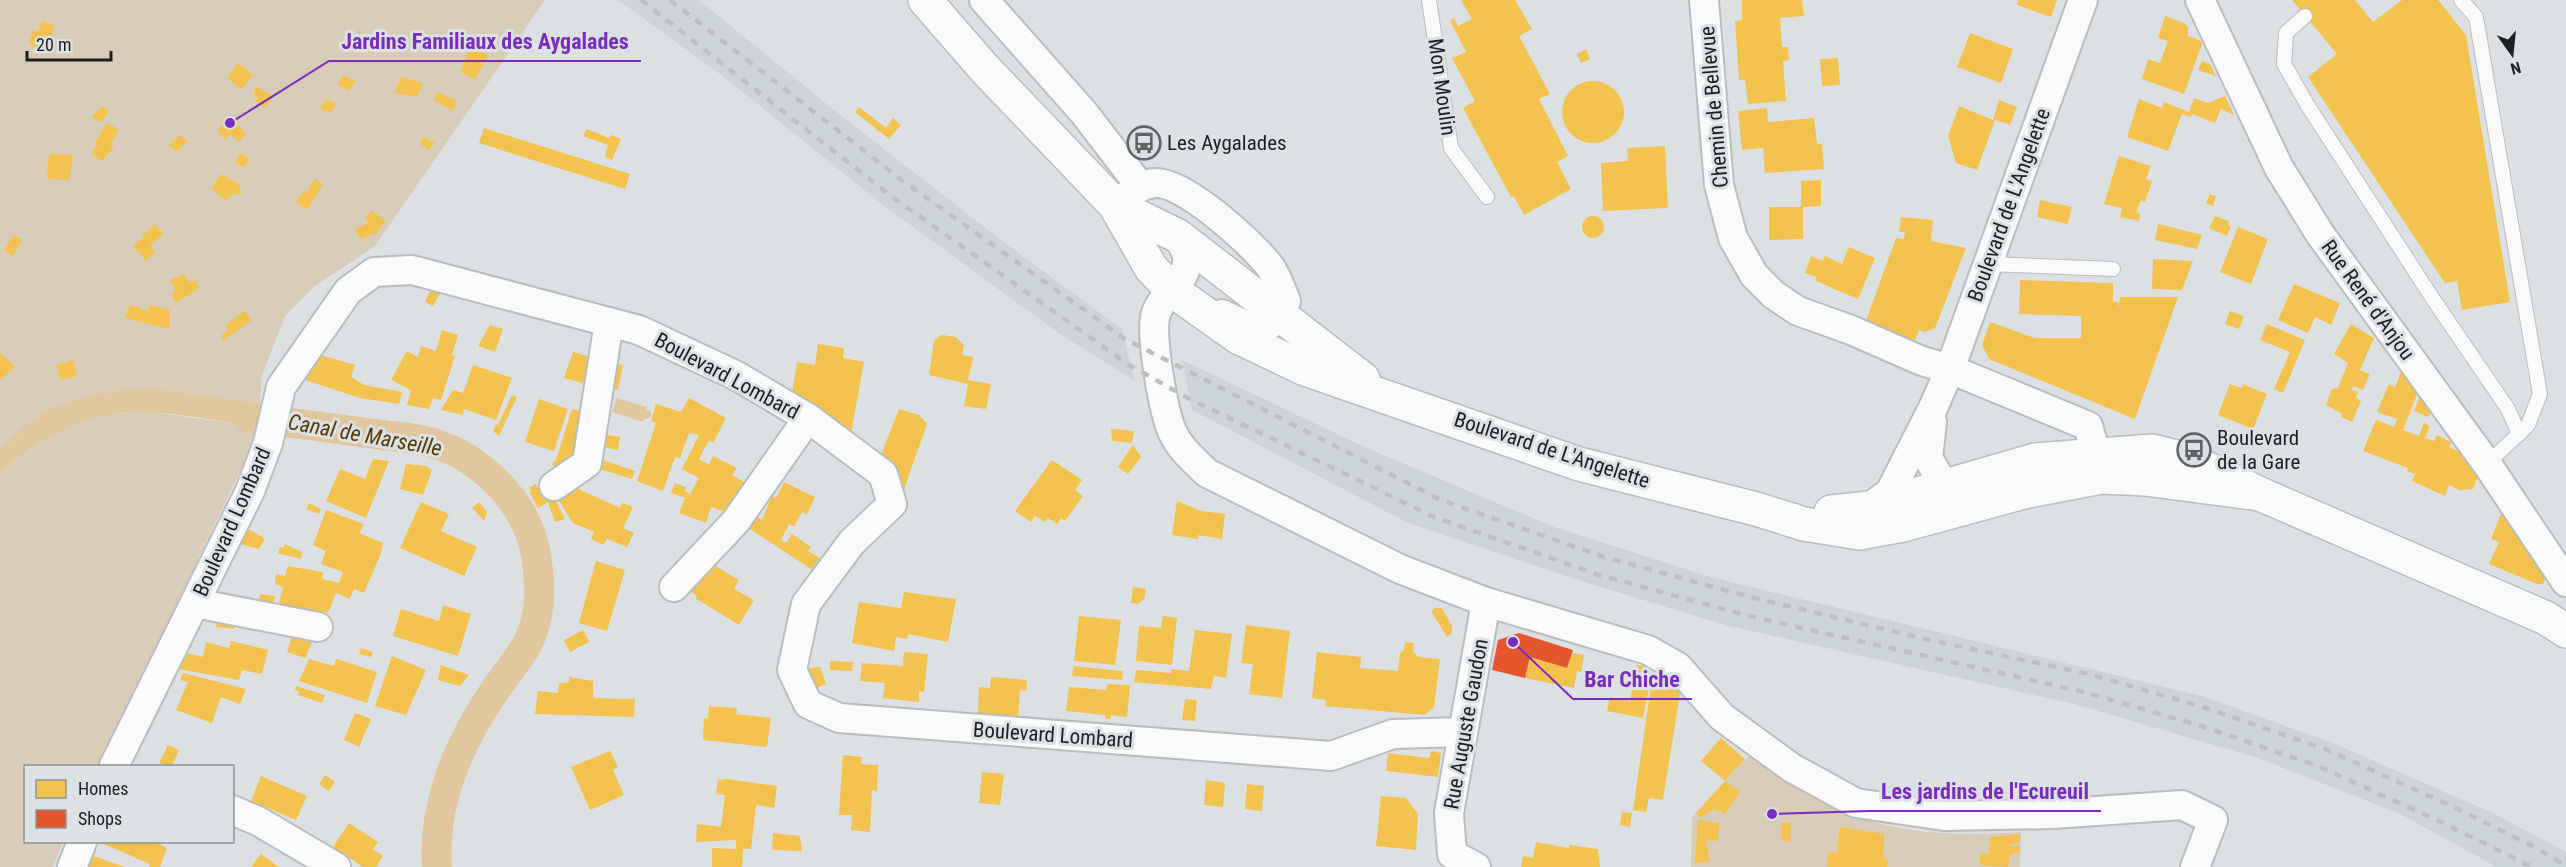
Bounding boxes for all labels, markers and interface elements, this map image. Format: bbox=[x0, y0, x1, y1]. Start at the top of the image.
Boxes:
callout: Jardins Familiaux des Aygalades bbox=[329, 21, 641, 61]
scale bar bbox=[27, 24, 111, 62]
north arrow bbox=[2482, 24, 2542, 84]
street label: Chemin de Bellevue bbox=[1695, 25, 1733, 189]
text: Jardins Familiaux des Aygalades bbox=[341, 29, 629, 54]
text: 20 m bbox=[36, 34, 71, 55]
street label: Mon Moulin bbox=[1423, 37, 1461, 137]
text: N bbox=[2509, 58, 2523, 78]
street label: Boulevard de L'Angelette bbox=[1963, 105, 2055, 305]
bus stop icon: Les Aygalades bbox=[1126, 125, 1162, 161]
place label: Les Aygalades bbox=[1167, 131, 1287, 155]
street label: Rue René d'Anjou bbox=[2316, 235, 2420, 365]
street label: Boulevard Lombard bbox=[651, 328, 803, 424]
street label: Boulevard de L'Angelette bbox=[1451, 407, 1653, 493]
water label: Canal de Marseille bbox=[286, 409, 444, 461]
place label: Boulevard de la Gare bbox=[2217, 426, 2300, 474]
bus stop icon: Boulevard de la Gare bbox=[2176, 432, 2212, 468]
street label: Boulevard Lombard bbox=[188, 444, 276, 600]
street label: Rue Auguste Gaudon bbox=[1439, 637, 1493, 811]
callout: Bar Chiche bbox=[1573, 659, 1692, 699]
text: Bar Chiche bbox=[1584, 667, 1680, 692]
street label: Boulevard Lombard bbox=[972, 717, 1134, 753]
legend bbox=[24, 765, 234, 843]
callout: Les jardins de l'Ecureuil bbox=[1869, 771, 2101, 811]
text: Homes bbox=[78, 778, 128, 799]
text: Les jardins de l'Ecureuil bbox=[1881, 779, 2089, 804]
text: Shops bbox=[78, 808, 122, 829]

